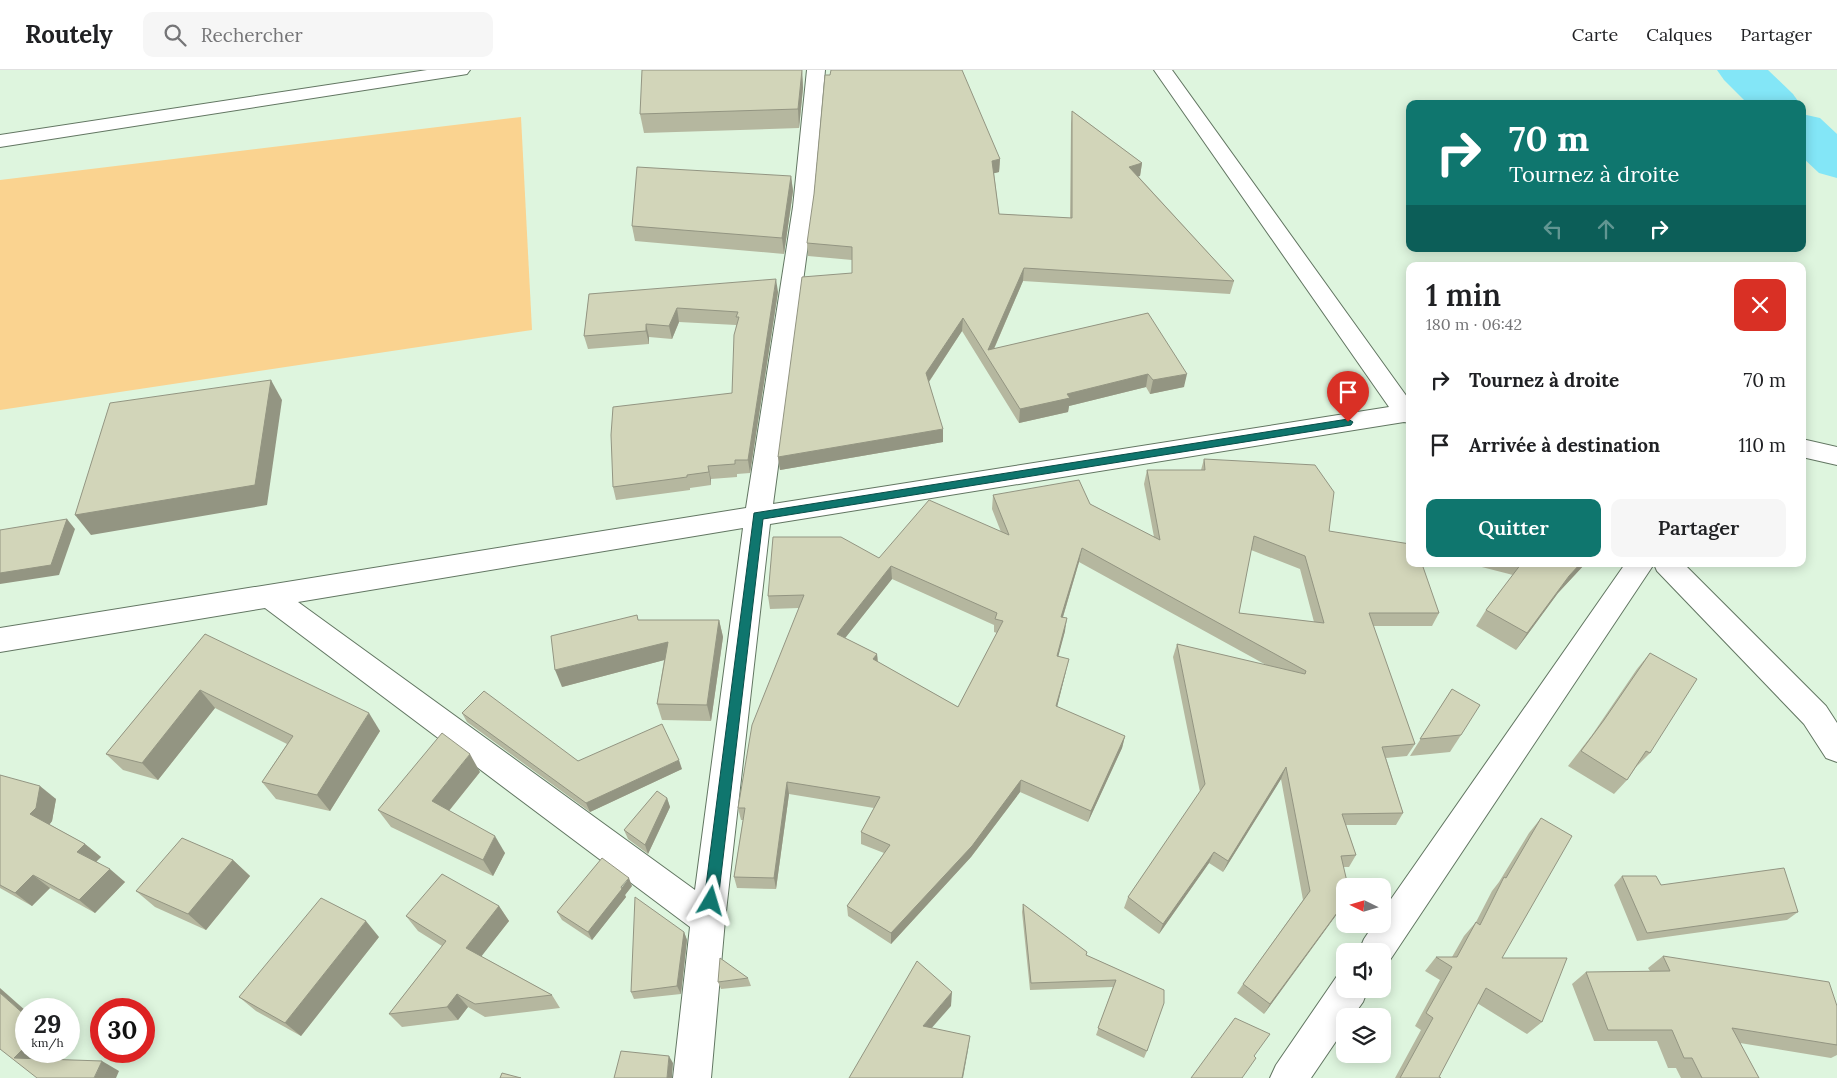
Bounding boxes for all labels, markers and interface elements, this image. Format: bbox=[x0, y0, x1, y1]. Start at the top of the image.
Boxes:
search box bbox=[143, 12, 493, 57]
text: Routely bbox=[25, 19, 113, 50]
icon: search bbox=[161, 21, 189, 49]
text: Rechercher bbox=[201, 23, 303, 47]
text: Carte bbox=[1572, 23, 1618, 46]
text: Calques bbox=[1646, 23, 1712, 46]
text: Partager bbox=[1740, 23, 1812, 46]
text: 70 m bbox=[1509, 116, 1589, 161]
icon: right bbox=[1426, 120, 1491, 185]
text: Tournez à droite bbox=[1509, 160, 1679, 188]
icon: left bbox=[1539, 215, 1567, 243]
icon: ahead bbox=[1592, 215, 1620, 243]
icon: right bbox=[1645, 215, 1673, 243]
text: 1 min bbox=[1426, 276, 1501, 314]
button: close bbox=[1734, 279, 1786, 331]
text: 180 m · 06:42 bbox=[1426, 314, 1522, 334]
icon: right bbox=[1426, 366, 1454, 394]
text: Tournez à droite bbox=[1469, 368, 1619, 392]
text: 70 m bbox=[1743, 368, 1786, 392]
pin bbox=[1327, 371, 1369, 422]
icon: arrive bbox=[1334, 378, 1362, 406]
icon: arrive bbox=[1426, 431, 1454, 459]
text: Arrivée à destination bbox=[1469, 433, 1660, 457]
text: 110 m bbox=[1738, 433, 1786, 457]
button: Quitter bbox=[1426, 499, 1601, 557]
button: Partager bbox=[1611, 499, 1786, 557]
position arrow bbox=[684, 874, 736, 926]
north arrow bbox=[1336, 878, 1391, 932]
map controls bbox=[1336, 878, 1391, 1063]
button: sound bbox=[1336, 943, 1391, 998]
speed limit sign: 30 bbox=[90, 998, 155, 1063]
text: 29 bbox=[34, 1008, 61, 1040]
button: layers bbox=[1336, 1008, 1391, 1063]
text: km/h bbox=[31, 1035, 64, 1050]

